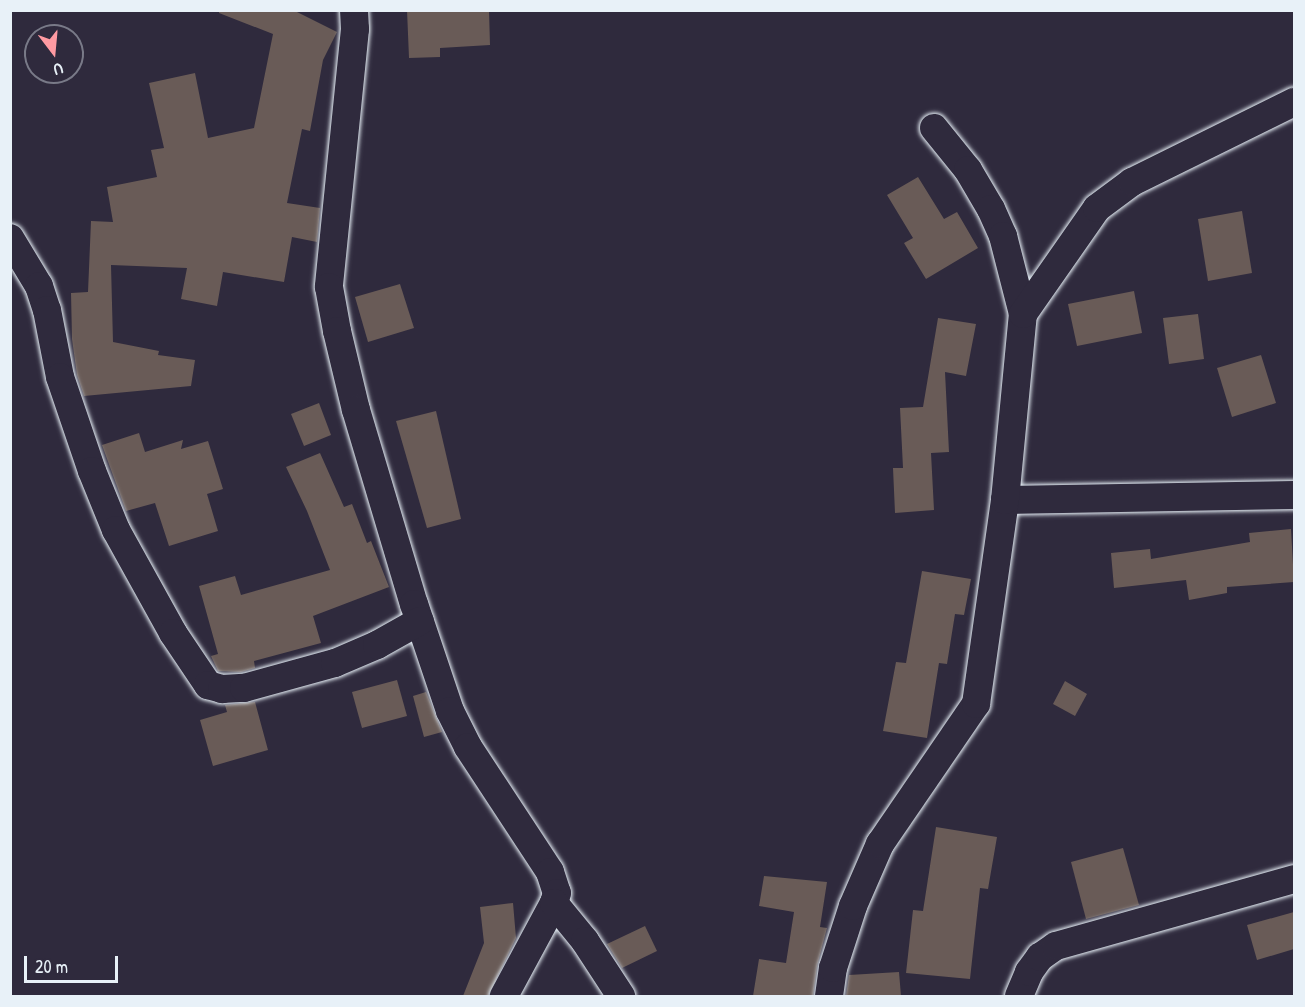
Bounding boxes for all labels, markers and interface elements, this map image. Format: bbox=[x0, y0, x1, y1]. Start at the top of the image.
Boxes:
north arrow bbox=[24, 24, 84, 84]
text: U bbox=[51, 58, 66, 81]
scale bar bbox=[27, 944, 122, 982]
text: 20 m bbox=[35, 954, 68, 979]

